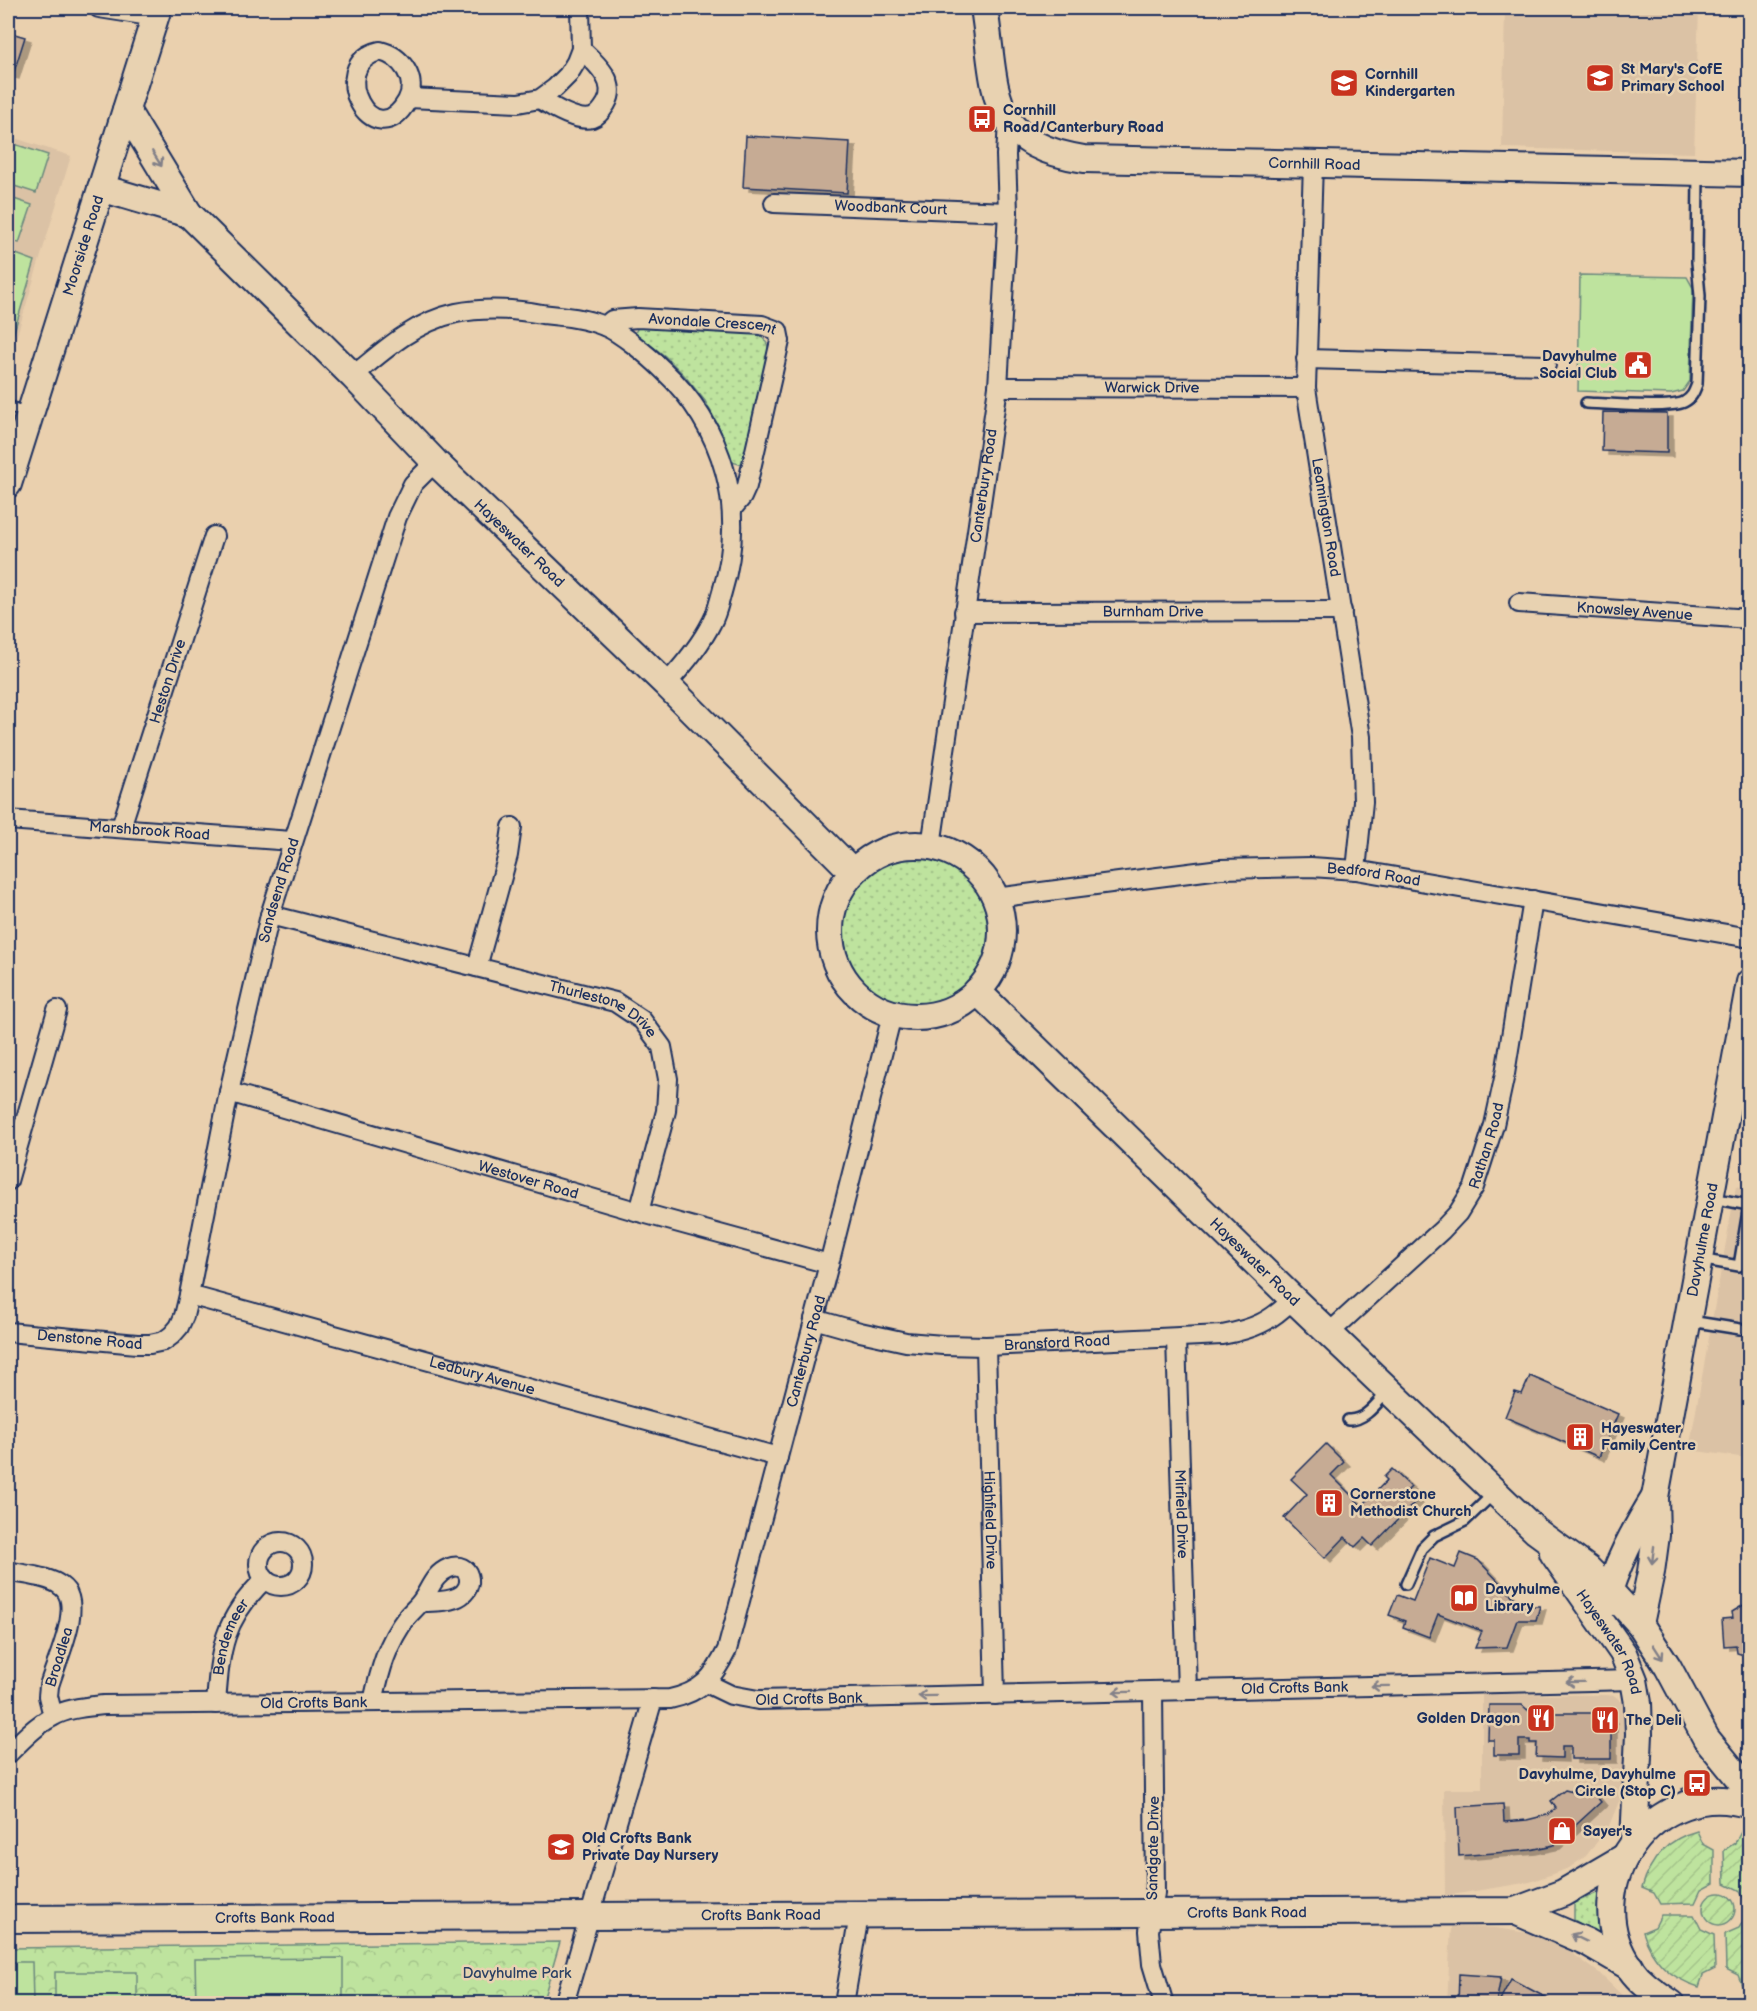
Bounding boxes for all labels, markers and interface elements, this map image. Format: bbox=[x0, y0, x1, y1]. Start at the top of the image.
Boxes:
place label: St Mary's CofE Primary School bbox=[1621, 60, 1725, 96]
school or university icon: St Mary's CofE Primary School bbox=[1584, 62, 1616, 94]
place label: Cornhill Kindergarten bbox=[1365, 65, 1455, 101]
school or university icon: Cornhill Kindergarten bbox=[1328, 67, 1360, 99]
place label: Cornhill Road/Canterbury Road bbox=[1003, 101, 1164, 137]
bus stop icon: Cornhill Road/Canterbury Road bbox=[966, 103, 998, 135]
one-way arrow bbox=[151, 150, 163, 167]
street label: Cornhill Road bbox=[1268, 154, 1361, 175]
street label: Moorside Road bbox=[59, 193, 108, 298]
street label: Woodbank Court bbox=[834, 196, 948, 220]
street label: Avondale Crescent bbox=[648, 310, 779, 340]
place label: Davyhulme Social Club bbox=[1539, 347, 1617, 383]
public building icon: Davyhulme Social Club bbox=[1622, 349, 1654, 381]
street label: Warwick Drive bbox=[1104, 378, 1200, 398]
street label: Canterbury Road bbox=[966, 428, 1002, 544]
street label: Leamington Road bbox=[1307, 457, 1345, 578]
street label: Hayeswater Road bbox=[470, 495, 569, 592]
street label: Knowsley Avenue bbox=[1576, 598, 1693, 625]
street label: Burnham Drive bbox=[1102, 602, 1204, 622]
street label: Heston Drive bbox=[146, 637, 191, 726]
street label: Marshbrook Road bbox=[88, 817, 211, 845]
street label: Sandsend Road bbox=[255, 836, 304, 945]
street label: Bedford Road bbox=[1326, 859, 1422, 891]
street label: Thurlestone Drive bbox=[547, 977, 661, 1042]
street label: Rathan Road bbox=[1465, 1101, 1509, 1191]
street label: Westover Road bbox=[476, 1156, 581, 1204]
street label: Davyhulme Road bbox=[1683, 1182, 1723, 1298]
street label: Hayeswater Road bbox=[1205, 1214, 1304, 1311]
street label: Canterbury Road bbox=[783, 1293, 830, 1410]
street label: Denstone Road bbox=[36, 1326, 142, 1354]
street label: Bransford Road bbox=[1003, 1331, 1111, 1355]
street label: Ledbury Avenue bbox=[427, 1353, 537, 1400]
place label: Hayeswater Family Centre bbox=[1601, 1419, 1696, 1455]
building icon: Hayeswater Family Centre bbox=[1564, 1421, 1596, 1453]
street label: Mirfield Drive bbox=[1170, 1469, 1192, 1559]
street label: Highfield Drive bbox=[979, 1470, 1001, 1570]
place label: Cornerstone Methodist Church bbox=[1350, 1485, 1471, 1521]
building icon: Cornerstone Methodist Church bbox=[1313, 1487, 1345, 1519]
one-way arrow bbox=[1647, 1545, 1658, 1564]
place label: Davyhulme Library bbox=[1485, 1580, 1560, 1616]
library icon: Davyhulme Library bbox=[1448, 1582, 1480, 1614]
street label: Hayeswater Road bbox=[1571, 1586, 1645, 1696]
street label: Bendemeer bbox=[209, 1595, 254, 1677]
street label: Broadlea bbox=[41, 1625, 78, 1689]
one-way arrow bbox=[1653, 1643, 1665, 1660]
one-way arrow bbox=[1566, 1676, 1586, 1687]
street label: Old Crofts Bank bbox=[1241, 1678, 1349, 1699]
one-way arrow bbox=[1371, 1680, 1391, 1692]
one-way arrow bbox=[1113, 1686, 1133, 1698]
street label: Old Crofts Bank bbox=[755, 1689, 863, 1710]
one-way arrow bbox=[918, 1690, 938, 1702]
street label: Old Crofts Bank bbox=[260, 1693, 368, 1713]
restaurant icon: Golden Dragon bbox=[1525, 1702, 1557, 1734]
restaurant icon: The Deli bbox=[1589, 1704, 1621, 1736]
place label: Golden Dragon bbox=[1417, 1709, 1520, 1728]
place label: The Deli bbox=[1626, 1711, 1682, 1730]
place label: Davyhulme, Davyhulme Circle (Stop C) bbox=[1518, 1765, 1676, 1801]
bus stop icon: Davyhulme, Davyhulme Circle (Stop C) bbox=[1681, 1767, 1713, 1799]
street label: Sandgate Drive bbox=[1143, 1796, 1164, 1900]
shop icon: Sayer's bbox=[1546, 1815, 1578, 1847]
place label: Sayer's bbox=[1583, 1822, 1632, 1841]
place label: Old Crofts Bank Private Day Nursery bbox=[582, 1829, 718, 1865]
school or university icon: Old Crofts Bank Private Day Nursery bbox=[545, 1831, 577, 1863]
street label: Crofts Bank Road bbox=[1187, 1903, 1307, 1923]
street label: Crofts Bank Road bbox=[701, 1906, 821, 1925]
street label: Crofts Bank Road bbox=[215, 1908, 335, 1928]
one-way arrow bbox=[1571, 1932, 1589, 1944]
park label: Davyhulme Park bbox=[463, 1964, 572, 1983]

